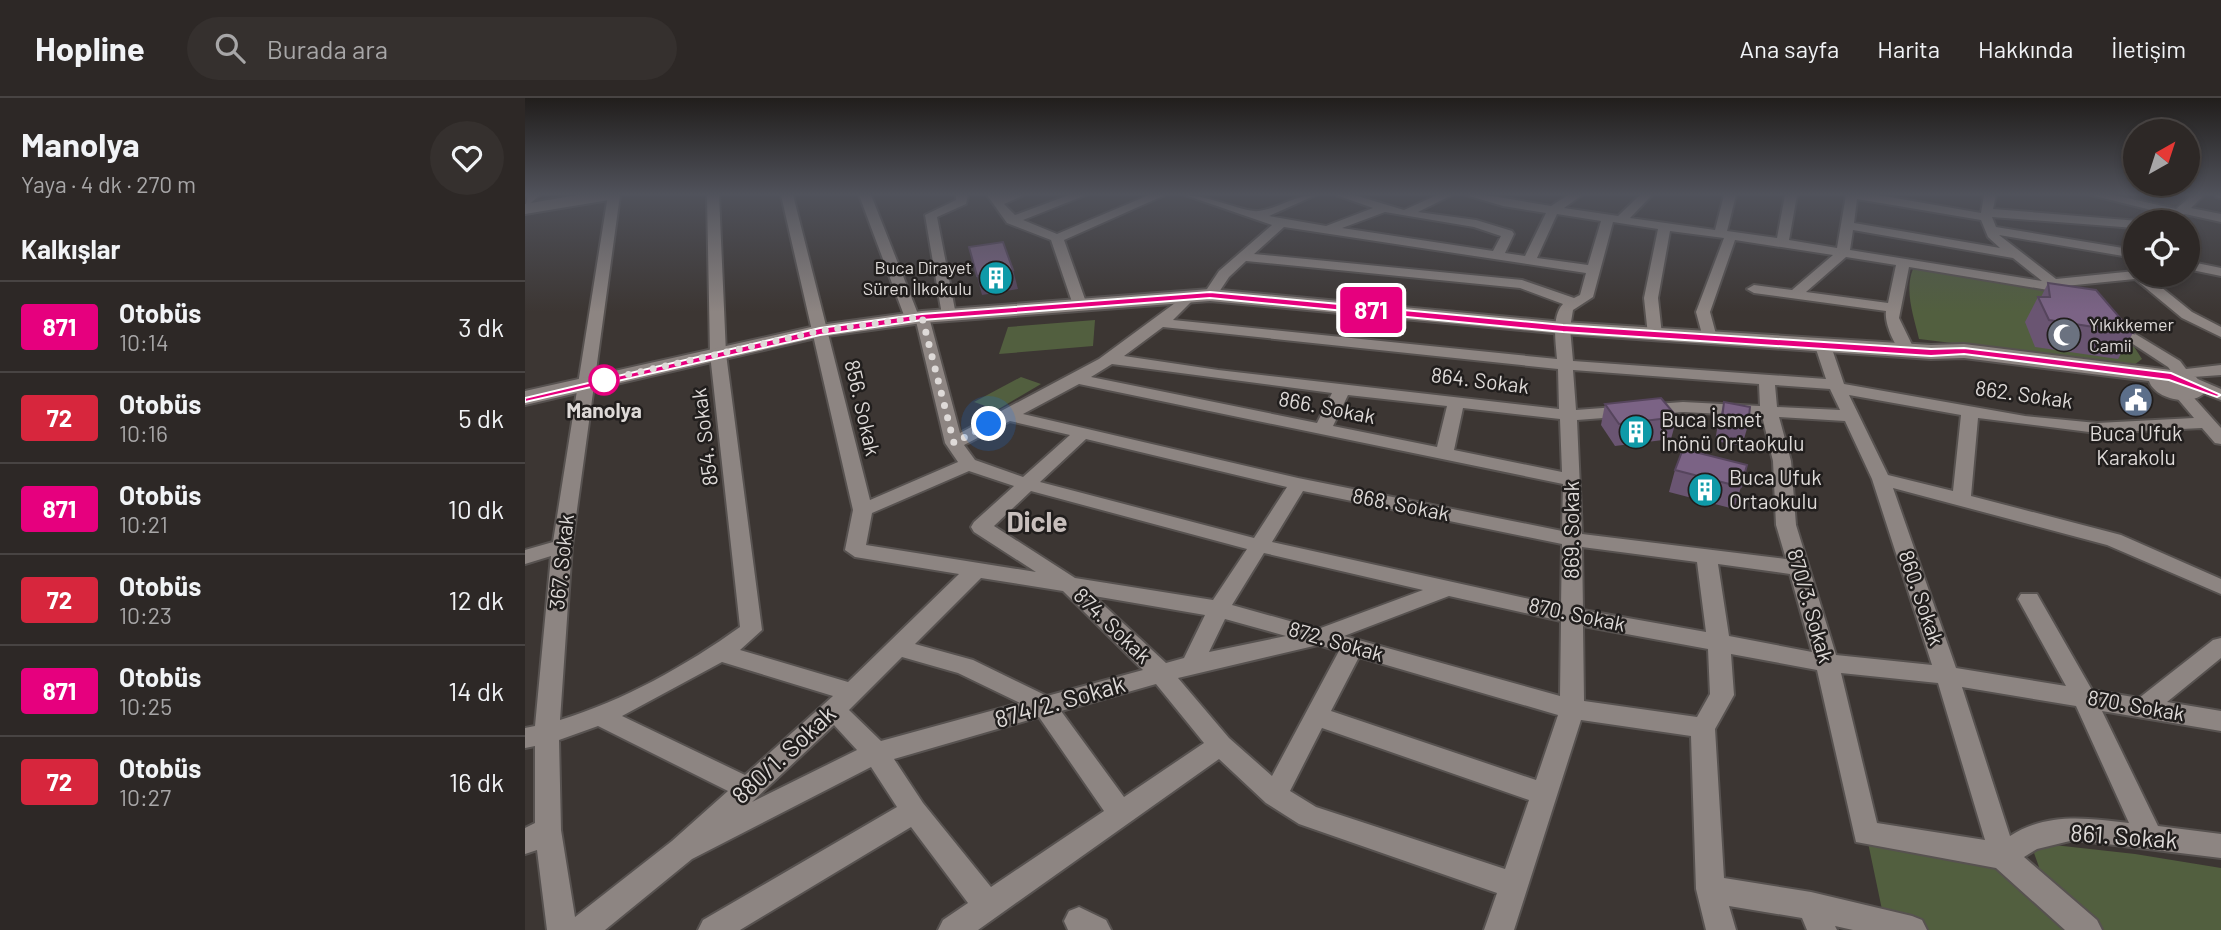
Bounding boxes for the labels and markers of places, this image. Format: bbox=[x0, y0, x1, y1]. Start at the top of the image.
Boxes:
place label: Buca Dirayet Süren İlkokulu bbox=[863, 256, 972, 299]
building icon: Buca Dirayet Süren İlkokulu bbox=[977, 259, 1015, 297]
place label: Yıkıkkemer Camii bbox=[2089, 313, 2174, 356]
mosque icon: Yıkıkkemer Camii bbox=[2045, 316, 2083, 354]
marker: Manolya bbox=[589, 365, 619, 395]
public building icon: Buca Ufuk Karakolu bbox=[2117, 381, 2155, 419]
place label: Manolya bbox=[566, 397, 642, 422]
place label: Buca İsmet İnönü Ortaokulu bbox=[1661, 406, 1804, 455]
building icon: Buca İsmet İnönü Ortaokulu bbox=[1617, 413, 1655, 451]
place label: Buca Ufuk Karakolu bbox=[2090, 420, 2182, 469]
place label: Buca Ufuk Ortaokulu bbox=[1729, 464, 1822, 513]
building icon: Buca Ufuk Ortaokulu bbox=[1686, 471, 1724, 509]

